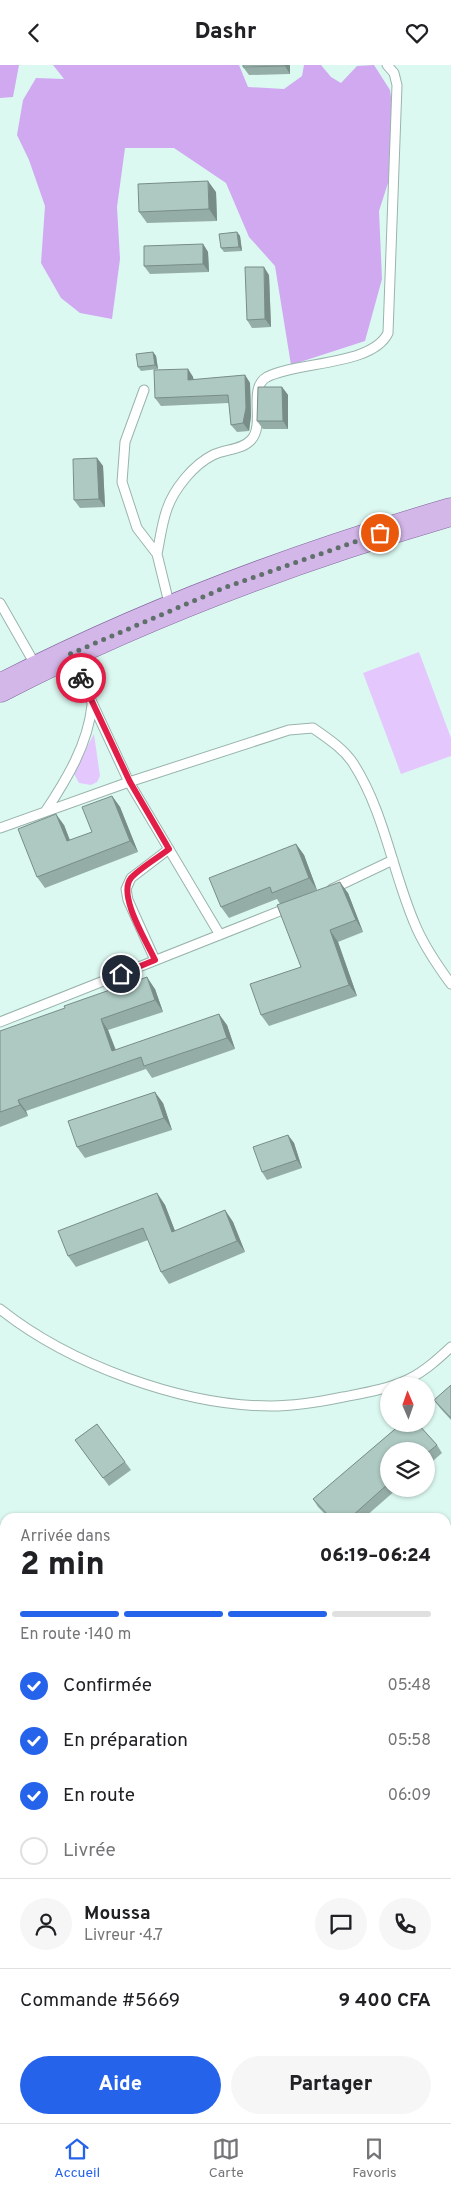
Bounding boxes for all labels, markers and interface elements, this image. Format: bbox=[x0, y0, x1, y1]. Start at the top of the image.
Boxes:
icon: back bbox=[20, 19, 48, 47]
text: Dashr bbox=[195, 19, 256, 46]
icon: heart bbox=[403, 19, 431, 47]
pin bbox=[359, 512, 401, 554]
icon: bag bbox=[366, 519, 394, 547]
courier bbox=[56, 653, 106, 703]
icon: bike bbox=[67, 664, 95, 692]
pin bbox=[100, 953, 142, 995]
icon: home bbox=[107, 960, 135, 988]
north arrow bbox=[380, 1377, 435, 1433]
map controls bbox=[380, 1377, 435, 1497]
button: layers bbox=[380, 1442, 435, 1497]
text: Arrivée dans bbox=[20, 1527, 110, 1547]
text: 06:19–06:24 bbox=[320, 1544, 431, 1568]
text: 2 min bbox=[20, 1546, 105, 1586]
text: En route · 140 m bbox=[20, 1625, 131, 1645]
icon: check bbox=[20, 1672, 48, 1700]
text: Confirmée bbox=[63, 1674, 152, 1698]
text: 05:48 bbox=[387, 1676, 431, 1696]
icon: check bbox=[20, 1727, 48, 1755]
text: En préparation bbox=[63, 1729, 188, 1753]
text: 05:58 bbox=[387, 1731, 431, 1751]
icon: check bbox=[20, 1782, 48, 1810]
text: En route bbox=[63, 1784, 135, 1808]
text: 06:09 bbox=[388, 1786, 431, 1806]
text: Livrée bbox=[63, 1839, 116, 1863]
button: person bbox=[20, 1898, 72, 1950]
button: chat bbox=[315, 1898, 367, 1950]
button: phone bbox=[379, 1898, 431, 1950]
text: Moussa bbox=[84, 1902, 151, 1926]
text: Livreur · 4.7 bbox=[84, 1926, 163, 1946]
text: Commande #5669 bbox=[20, 1989, 180, 2013]
text: 9 400 CFA bbox=[339, 1989, 431, 2013]
button: Aide bbox=[20, 2056, 221, 2114]
button: Partager bbox=[231, 2056, 431, 2114]
tab: Accueil bbox=[54, 2135, 100, 2182]
tab: Carte bbox=[209, 2135, 244, 2182]
tab: Favoris bbox=[352, 2135, 397, 2182]

